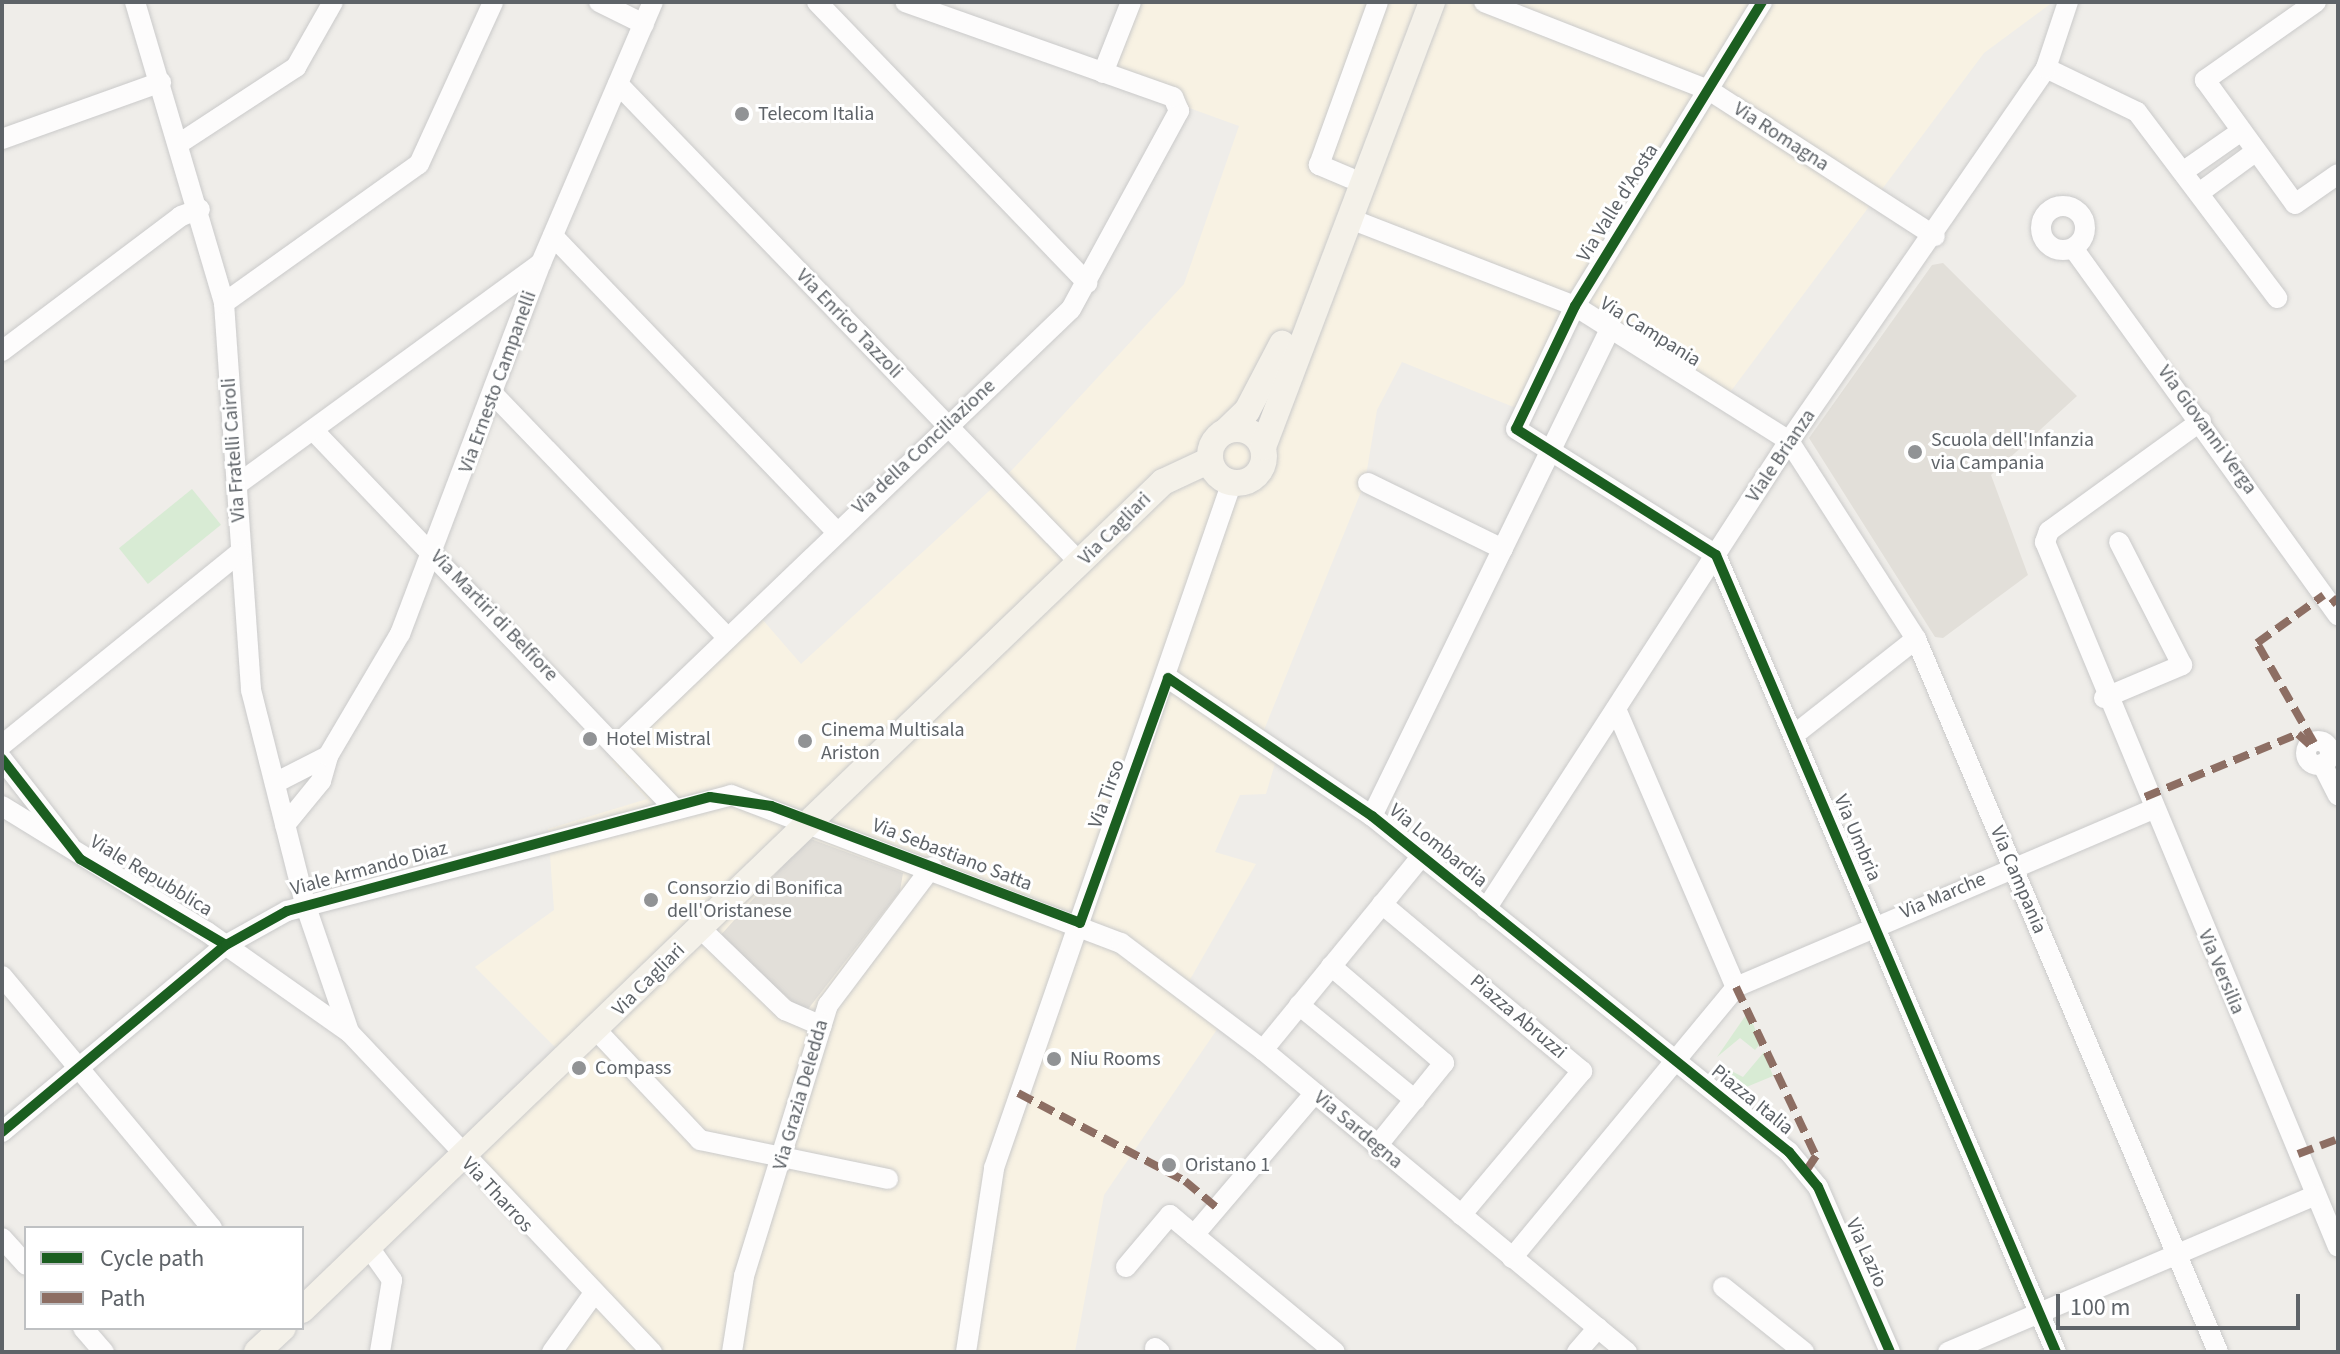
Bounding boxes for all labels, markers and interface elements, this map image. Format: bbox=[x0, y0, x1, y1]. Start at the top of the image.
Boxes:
street label: Via Romagna bbox=[1729, 97, 1833, 177]
place label: Telecom Italia bbox=[758, 102, 874, 126]
marker: Telecom Italia bbox=[733, 105, 751, 123]
street label: Via Valle d'Aosta bbox=[1572, 140, 1664, 266]
street label: Via Enrico Tazzoli bbox=[791, 264, 907, 384]
street label: Via Ernesto Campanelli bbox=[454, 288, 542, 476]
street label: Via Campania bbox=[1595, 292, 1705, 372]
street label: Via Giovanni Verga bbox=[2152, 361, 2262, 499]
street label: Via della Conciliazione bbox=[847, 374, 1001, 520]
street label: Via Fratelli Cairoli bbox=[217, 377, 251, 523]
street label: Viale Brianza bbox=[1741, 405, 1821, 507]
place label: Scuola dell'Infanzia via Campania bbox=[1931, 428, 2094, 475]
marker: Scuola dell'Infanzia via Campania bbox=[1906, 443, 1924, 461]
street label: Via Cagliari bbox=[1074, 488, 1156, 570]
street label: Via Martiri di Belfiore bbox=[425, 545, 563, 687]
place label: Cinema Multisala Ariston bbox=[821, 718, 965, 765]
place label: Hotel Mistral bbox=[606, 727, 711, 751]
marker: Hotel Mistral bbox=[581, 730, 599, 748]
marker: Cinema Multisala Ariston bbox=[796, 732, 814, 750]
street label: Via Tirso bbox=[1084, 757, 1130, 831]
street label: Via Umbria bbox=[1828, 791, 1886, 885]
street label: Via Lombardia bbox=[1384, 799, 1492, 893]
street label: Via Sebastiano Satta bbox=[869, 813, 1035, 897]
street label: Via Campania bbox=[1985, 823, 2051, 937]
street label: Viale Repubblica bbox=[85, 830, 217, 922]
street label: Viale Armando Diaz bbox=[288, 837, 450, 901]
street label: Via Marche bbox=[1897, 867, 1989, 925]
place label: Consorzio di Bonifica dell'Oristanese bbox=[667, 876, 843, 923]
marker: Consorzio di Bonifica dell'Oristanese bbox=[642, 891, 660, 909]
street label: Via Versilia bbox=[2192, 926, 2250, 1018]
street label: Via Cagliari bbox=[608, 939, 690, 1021]
street label: Piazza Abruzzi bbox=[1465, 970, 1571, 1064]
street label: Via Grazia Deledda bbox=[768, 1017, 834, 1173]
place label: Niu Rooms bbox=[1070, 1047, 1161, 1071]
marker: Niu Rooms bbox=[1045, 1050, 1063, 1068]
place label: Compass bbox=[595, 1056, 672, 1080]
marker: Compass bbox=[570, 1059, 588, 1077]
street label: Piazza Italia bbox=[1706, 1060, 1798, 1140]
street label: Via Sardegna bbox=[1309, 1086, 1407, 1174]
street label: Via Tharros bbox=[456, 1153, 538, 1237]
place label: Oristano 1 bbox=[1185, 1153, 1270, 1177]
marker: Oristano 1 bbox=[1160, 1156, 1178, 1174]
street label: Via Lazio bbox=[1840, 1215, 1892, 1291]
legend bbox=[24, 1226, 304, 1330]
text: Cycle path bbox=[100, 1241, 204, 1276]
scale bar bbox=[2060, 1278, 2304, 1328]
text: Path bbox=[100, 1281, 146, 1316]
text: 100 m bbox=[2070, 1290, 2130, 1325]

